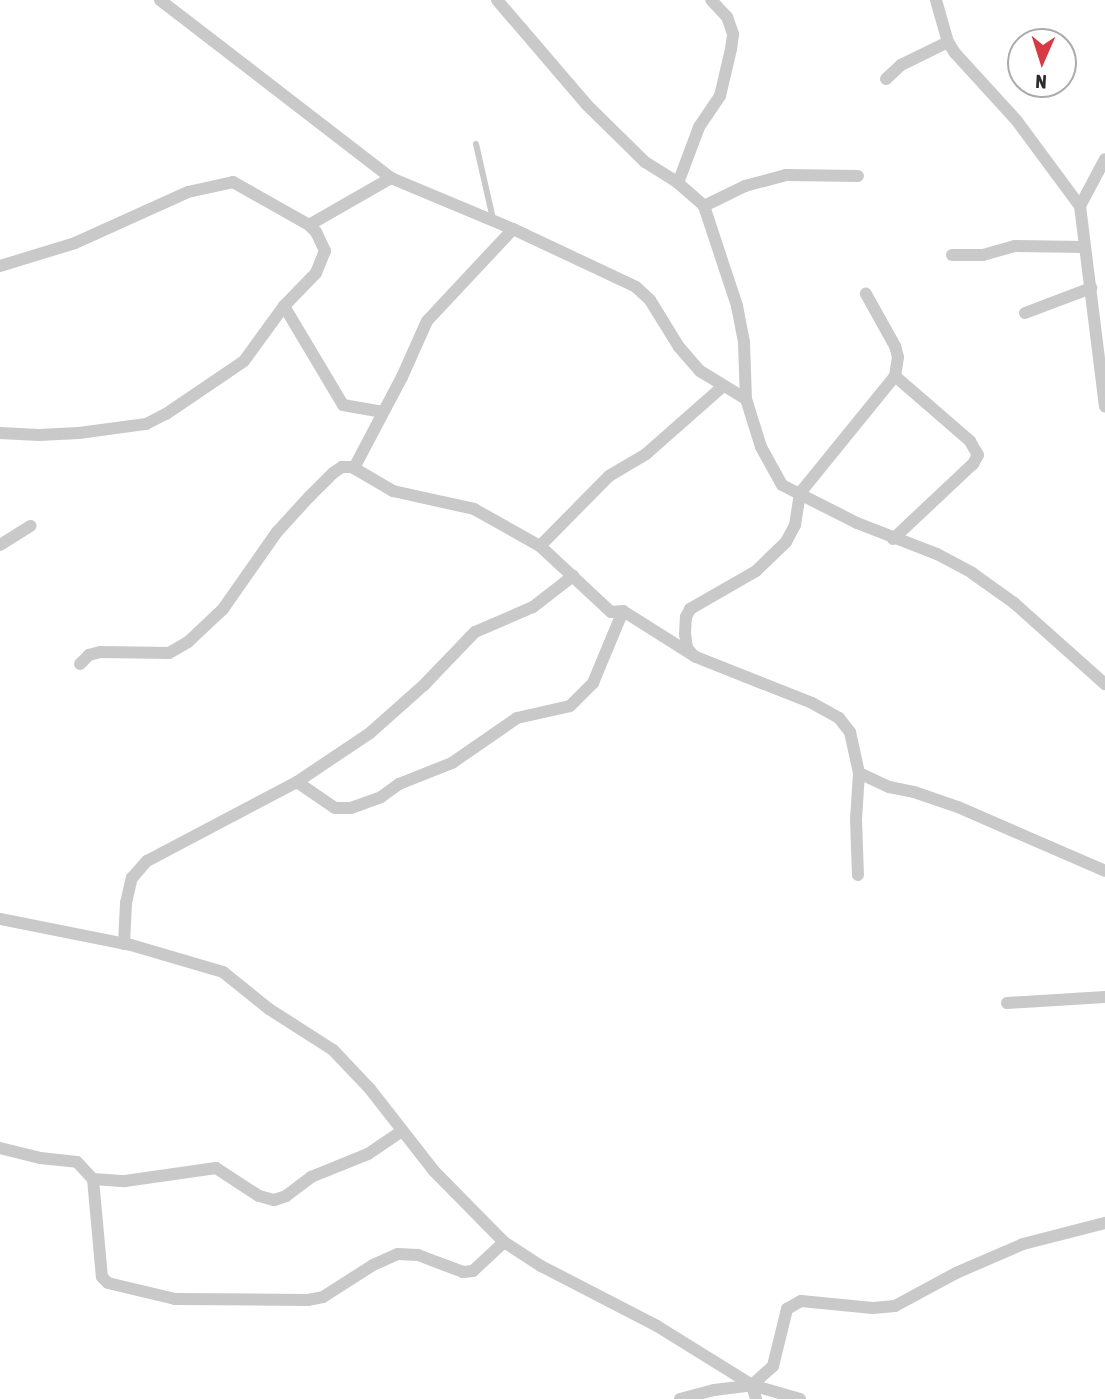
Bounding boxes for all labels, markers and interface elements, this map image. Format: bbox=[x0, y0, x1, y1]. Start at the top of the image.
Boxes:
north arrow bbox=[1007, 28, 1077, 98]
text: N bbox=[1035, 71, 1047, 93]

